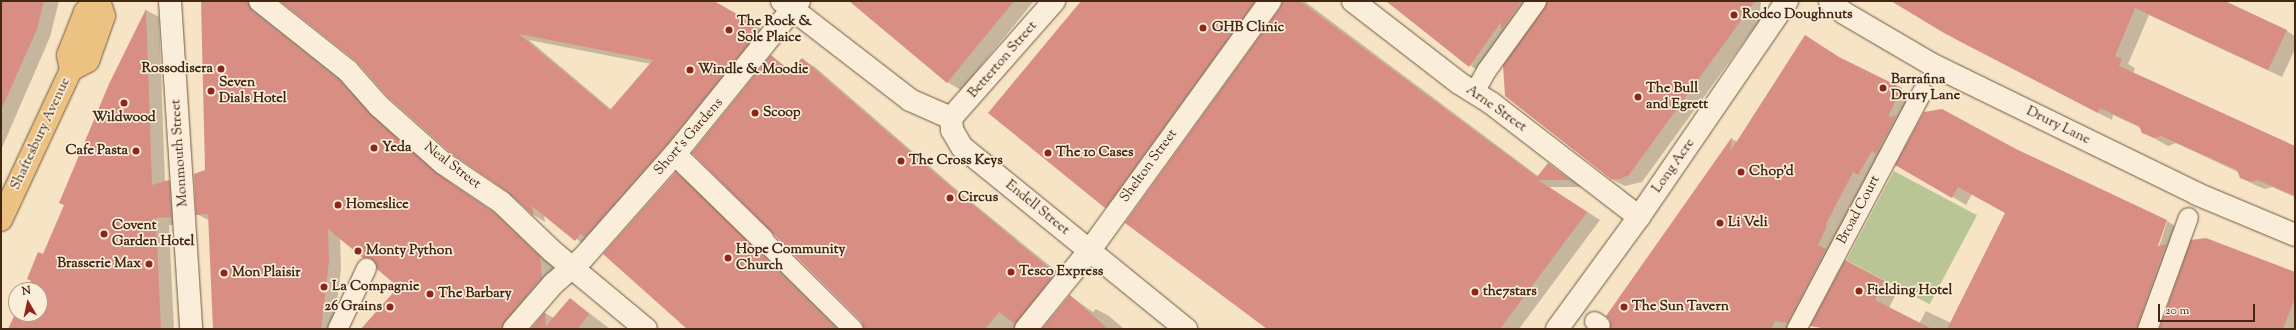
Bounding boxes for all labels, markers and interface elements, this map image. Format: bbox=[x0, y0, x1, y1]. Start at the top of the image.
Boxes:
place label: Rodeo Doughnuts bbox=[1742, 7, 1853, 23]
marker: Rodeo Doughnuts bbox=[1729, 10, 1739, 20]
place label: The Rock & Sole Plaice bbox=[737, 14, 812, 46]
street label: Betterton Street bbox=[965, 18, 1041, 102]
place label: GHB Clinic bbox=[1212, 20, 1284, 36]
marker: GHB Clinic bbox=[1197, 22, 1209, 34]
marker: The Rock & Sole Plaice bbox=[724, 25, 734, 35]
place label: Rossodisera bbox=[141, 61, 213, 77]
place label: Windle & Moodie bbox=[698, 62, 809, 78]
marker: Rossodisera bbox=[216, 64, 226, 74]
marker: Windle & Moodie bbox=[685, 65, 695, 75]
place label: Barrafina Drury Lane bbox=[1891, 72, 1960, 104]
street label: Shaftesbury Avenue bbox=[8, 75, 74, 193]
place label: Seven Dials Hotel bbox=[219, 75, 287, 108]
place label: The Bull and Egrett bbox=[1646, 81, 1708, 114]
street label: Arne Street bbox=[1462, 82, 1530, 136]
marker: Barrafina Drury Lane bbox=[1878, 83, 1888, 93]
marker: Seven Dials Hotel bbox=[206, 86, 216, 96]
marker: The Bull and Egrett bbox=[1633, 92, 1643, 102]
street label: Short's Gardens bbox=[651, 95, 727, 179]
marker: Wildwood bbox=[119, 98, 129, 108]
street label: Monmouth Street bbox=[168, 99, 192, 207]
street label: Drury Lane bbox=[2023, 103, 2093, 149]
place label: Scoop bbox=[763, 105, 801, 121]
marker: Scoop bbox=[750, 108, 760, 118]
place label: Wildwood bbox=[92, 110, 156, 126]
street label: Shelton Street bbox=[1117, 126, 1181, 206]
street label: Long Acre bbox=[1649, 135, 1699, 197]
street label: Neal Street bbox=[420, 139, 484, 193]
place label: Yeda bbox=[382, 140, 411, 156]
place label: Cafe Pasta bbox=[66, 143, 128, 159]
marker: Yeda bbox=[369, 143, 379, 153]
place label: The 10 Cases bbox=[1056, 145, 1134, 161]
marker: Cafe Pasta bbox=[131, 146, 141, 156]
marker: The 10 Cases bbox=[1043, 148, 1053, 158]
place label: The Cross Keys bbox=[909, 153, 1003, 169]
marker: The Cross Keys bbox=[896, 156, 906, 166]
place label: Chop'd bbox=[1749, 164, 1794, 180]
marker: Chop'd bbox=[1736, 167, 1746, 177]
street label: Broad Court bbox=[1834, 173, 1884, 247]
street label: Endell Street bbox=[1001, 177, 1073, 239]
place label: Circus bbox=[958, 190, 998, 206]
marker: Circus bbox=[945, 193, 955, 203]
place label: Homeslice bbox=[346, 197, 409, 213]
marker: Homeslice bbox=[333, 200, 343, 210]
place label: Li Veli bbox=[1728, 215, 1768, 231]
place label: Covent Garden Hotel bbox=[112, 218, 194, 250]
marker: Li Veli bbox=[1715, 218, 1725, 228]
marker: Covent Garden Hotel bbox=[99, 229, 109, 239]
place label: Hope Community Church bbox=[736, 242, 845, 274]
place label: Monty Python bbox=[366, 243, 453, 259]
marker: Monty Python bbox=[353, 246, 363, 256]
marker: Hope Community Church bbox=[723, 253, 733, 263]
place label: Brasserie Max bbox=[57, 256, 141, 272]
marker: Brasserie Max bbox=[144, 259, 154, 269]
place label: Tesco Express bbox=[1019, 264, 1103, 280]
place label: Mon Plaisir bbox=[232, 265, 300, 281]
marker: Tesco Express bbox=[1006, 267, 1016, 277]
marker: Mon Plaisir bbox=[219, 268, 229, 278]
place label: La Compagnie bbox=[332, 279, 419, 295]
north arrow bbox=[8, 282, 48, 322]
marker: La Compagnie bbox=[319, 282, 329, 292]
text: N bbox=[21, 283, 32, 300]
place label: Fielding Hotel bbox=[1867, 283, 1952, 299]
place label: the7stars bbox=[1483, 284, 1537, 300]
place label: The Barbary bbox=[438, 286, 512, 302]
marker: Fielding Hotel bbox=[1854, 286, 1864, 296]
marker: the7stars bbox=[1470, 287, 1480, 297]
marker: The Barbary bbox=[425, 289, 435, 299]
scale bar bbox=[2160, 296, 2257, 322]
place label: 26 Grains bbox=[325, 299, 382, 315]
place label: The Sun Tavern bbox=[1632, 299, 1729, 315]
marker: 26 Grains bbox=[385, 302, 395, 312]
marker: The Sun Tavern bbox=[1619, 302, 1629, 312]
text: 20 m bbox=[2165, 302, 2189, 320]

